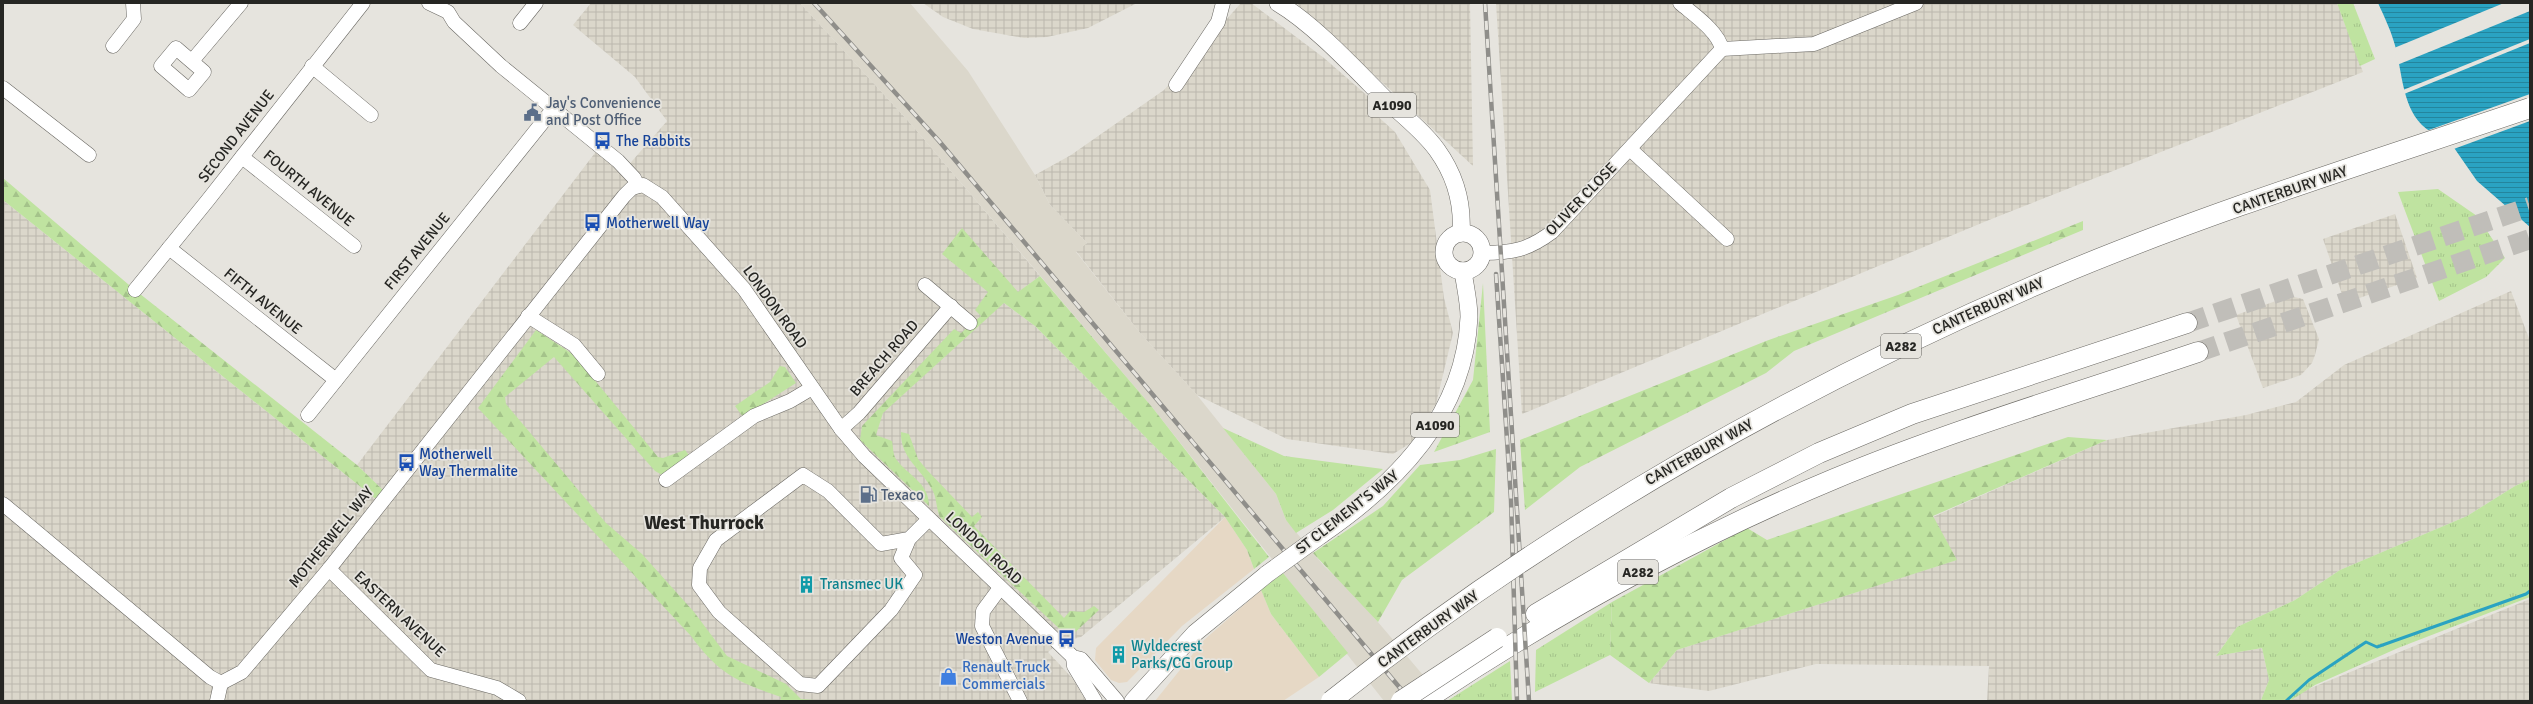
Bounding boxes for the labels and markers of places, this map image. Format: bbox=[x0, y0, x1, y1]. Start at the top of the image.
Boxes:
place label: Jay's Convenience and Post Office bbox=[546, 94, 661, 129]
public building icon: Jay's Convenience and Post Office bbox=[523, 102, 543, 122]
bus stop icon: The Rabbits bbox=[593, 131, 613, 151]
place label: The Rabbits bbox=[616, 132, 691, 150]
bus stop icon: Motherwell Way bbox=[583, 213, 603, 233]
place label: Motherwell Way bbox=[606, 214, 709, 232]
place label: Motherwell Way Thermalite bbox=[419, 445, 518, 480]
bus stop icon: Motherwell Way Thermalite bbox=[396, 453, 416, 473]
fuel station icon: Texaco bbox=[858, 485, 878, 505]
place label: Texaco bbox=[881, 486, 924, 504]
building icon: Transmec UK bbox=[797, 574, 817, 594]
place label: Transmec UK bbox=[820, 575, 903, 593]
bus stop icon: Weston Avenue bbox=[1056, 629, 1076, 649]
place label: Weston Avenue bbox=[955, 630, 1053, 648]
place label: Wyldecrest Parks/CG Group bbox=[1131, 637, 1233, 672]
building icon: Wyldecrest Parks/CG Group bbox=[1108, 645, 1128, 665]
place label: Renault Truck Commercials bbox=[962, 658, 1050, 693]
shop icon: Renault Truck Commercials bbox=[939, 666, 959, 686]

